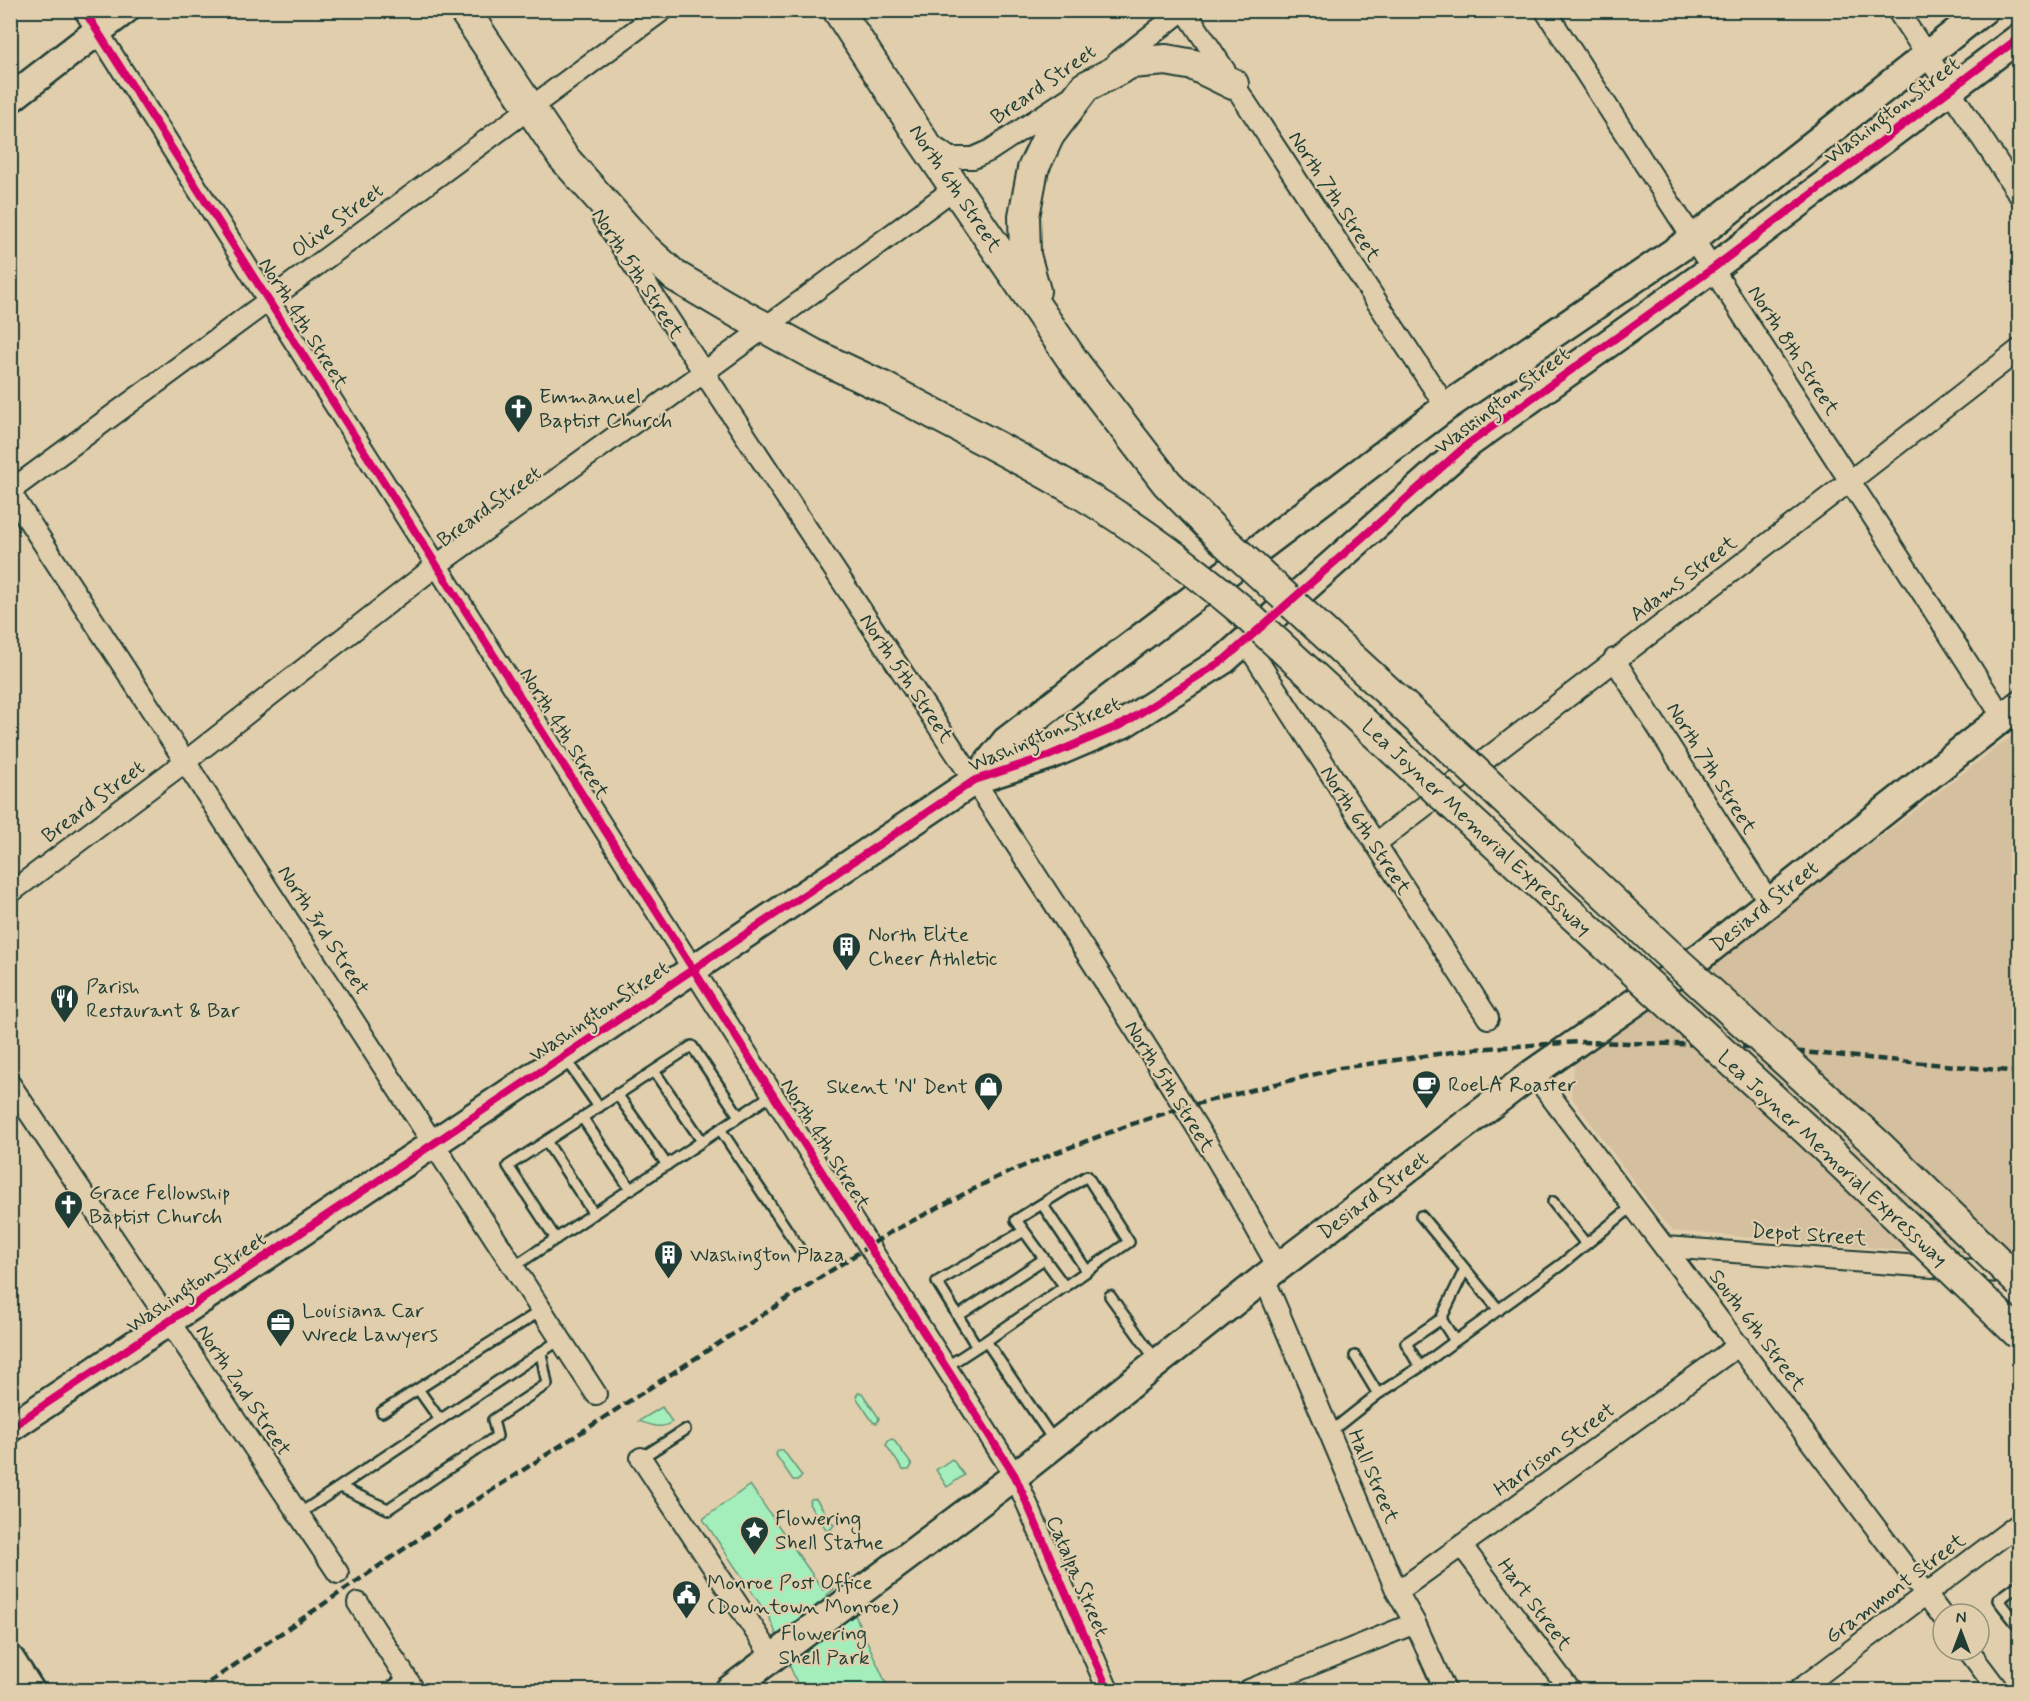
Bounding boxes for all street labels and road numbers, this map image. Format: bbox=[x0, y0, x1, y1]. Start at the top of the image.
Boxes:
street label: Breard Street bbox=[985, 38, 1102, 131]
street label: Washington Street bbox=[1819, 50, 1967, 173]
street label: North 6th Street bbox=[902, 119, 1009, 259]
street label: North 7th Street bbox=[1281, 126, 1387, 268]
street label: Olive Street bbox=[286, 177, 389, 265]
street label: North 5th Street bbox=[584, 203, 690, 345]
street label: North 4th Street bbox=[252, 252, 355, 395]
street label: North 8th Street bbox=[1741, 280, 1846, 422]
street label: Washington Street bbox=[1429, 340, 1577, 463]
street label: Breard Street bbox=[432, 459, 547, 554]
street label: Adams Street bbox=[1624, 529, 1744, 628]
street label: North 5th Street bbox=[852, 608, 960, 749]
street label: North 4th Street bbox=[513, 662, 616, 805]
street label: Washington Street bbox=[964, 690, 1126, 782]
street label: North 7th Street bbox=[1659, 697, 1763, 840]
street label: Lea Joyner Memorial Expressway bbox=[1355, 713, 1598, 942]
street label: Breard Street bbox=[36, 754, 151, 850]
street label: North 6th Street bbox=[1313, 761, 1418, 901]
street label: Desiard Street bbox=[1705, 854, 1825, 959]
street label: North 3rd Street bbox=[271, 860, 376, 1001]
street label: Washington Street bbox=[524, 955, 676, 1071]
street label: North 5th Street bbox=[1117, 1015, 1221, 1158]
street label: Lea Joyner Memorial Expressway bbox=[1711, 1044, 1954, 1273]
street label: North 4th Street bbox=[774, 1073, 877, 1216]
street label: Desiard Street bbox=[1313, 1145, 1435, 1247]
street label: Depot Street bbox=[1750, 1217, 1868, 1253]
street label: Washington Street bbox=[121, 1226, 273, 1342]
street label: South 6th Street bbox=[1702, 1264, 1813, 1398]
street label: North 2nd Street bbox=[189, 1319, 298, 1462]
street label: Harrison Street bbox=[1488, 1396, 1621, 1503]
street label: Hall Street bbox=[1341, 1425, 1406, 1528]
street label: Catalpa Street bbox=[1039, 1511, 1115, 1641]
street label: Grammont Street bbox=[1820, 1526, 1972, 1651]
street label: Hart Street bbox=[1490, 1553, 1579, 1657]

